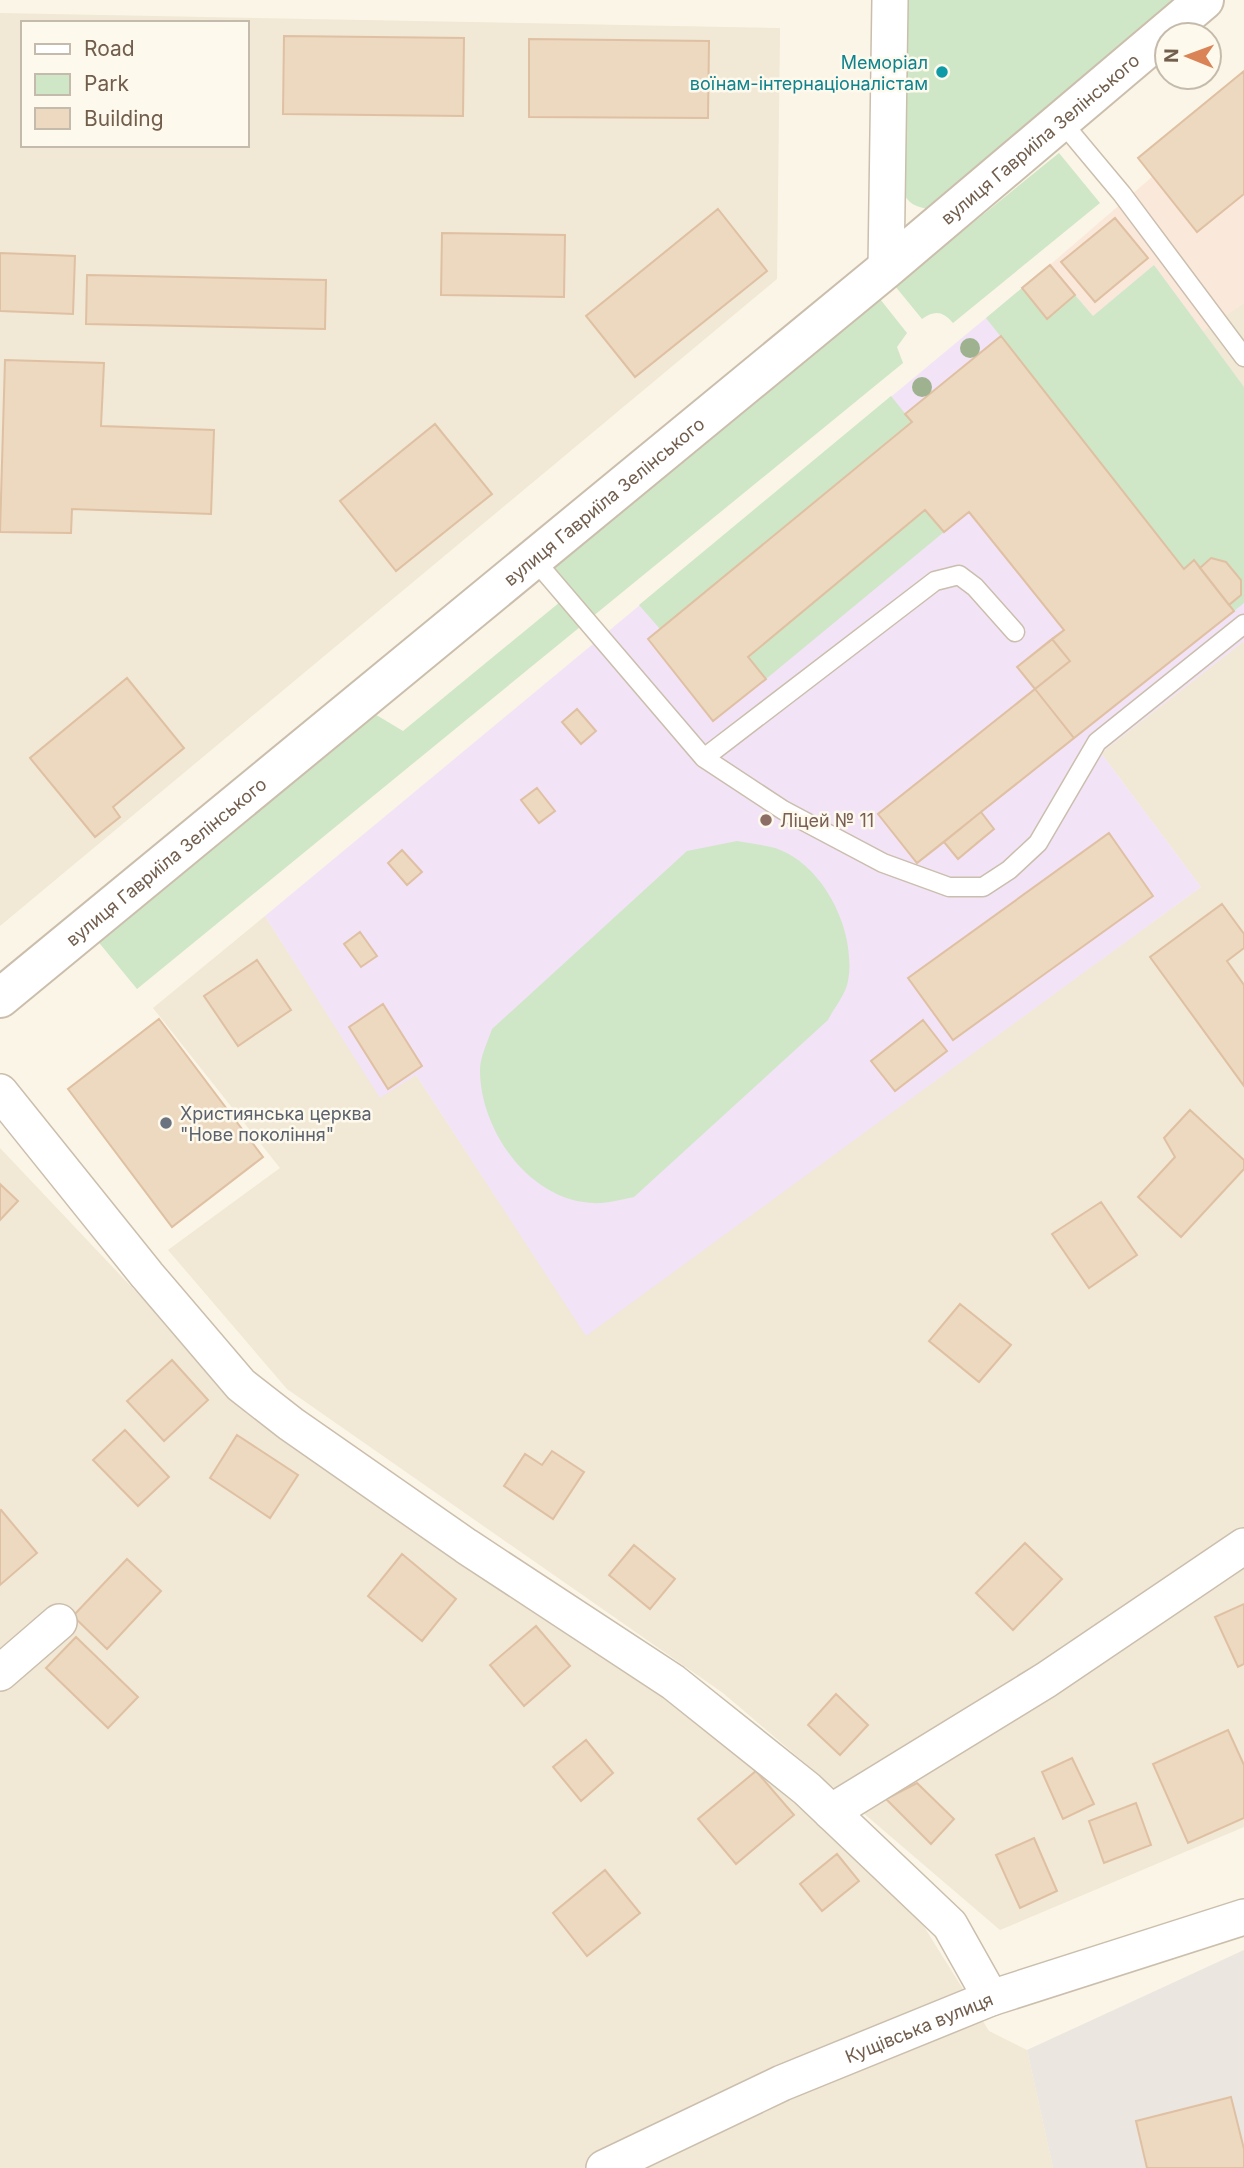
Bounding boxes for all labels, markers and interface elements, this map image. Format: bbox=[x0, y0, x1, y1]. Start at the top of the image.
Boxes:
legend bbox=[21, 21, 248, 147]
north arrow bbox=[1153, 21, 1223, 91]
text: Road bbox=[84, 36, 135, 61]
text: N bbox=[1160, 48, 1183, 63]
street label: вулиця Гавриїла Зелінського bbox=[937, 49, 1143, 229]
place label: Меморіал воїнам-інтернаціоналістам bbox=[690, 52, 928, 94]
marker: Меморіал воїнам-інтернаціоналістам bbox=[934, 64, 950, 80]
text: Park bbox=[84, 71, 129, 96]
text: Building bbox=[84, 106, 164, 131]
street label: вулиця Гавриїла Зелінського bbox=[499, 413, 708, 590]
street label: вулиця Гавриїла Зелінського bbox=[62, 773, 270, 950]
place label: Ліцей № 11 bbox=[780, 810, 874, 831]
marker: Ліцей № 11 bbox=[758, 812, 774, 828]
place label: Християнська церква "Нове покоління" bbox=[180, 1103, 372, 1145]
marker: Християнська церква "Нове покоління" bbox=[158, 1115, 174, 1131]
street label: Кущівська вулиця bbox=[842, 1988, 996, 2067]

